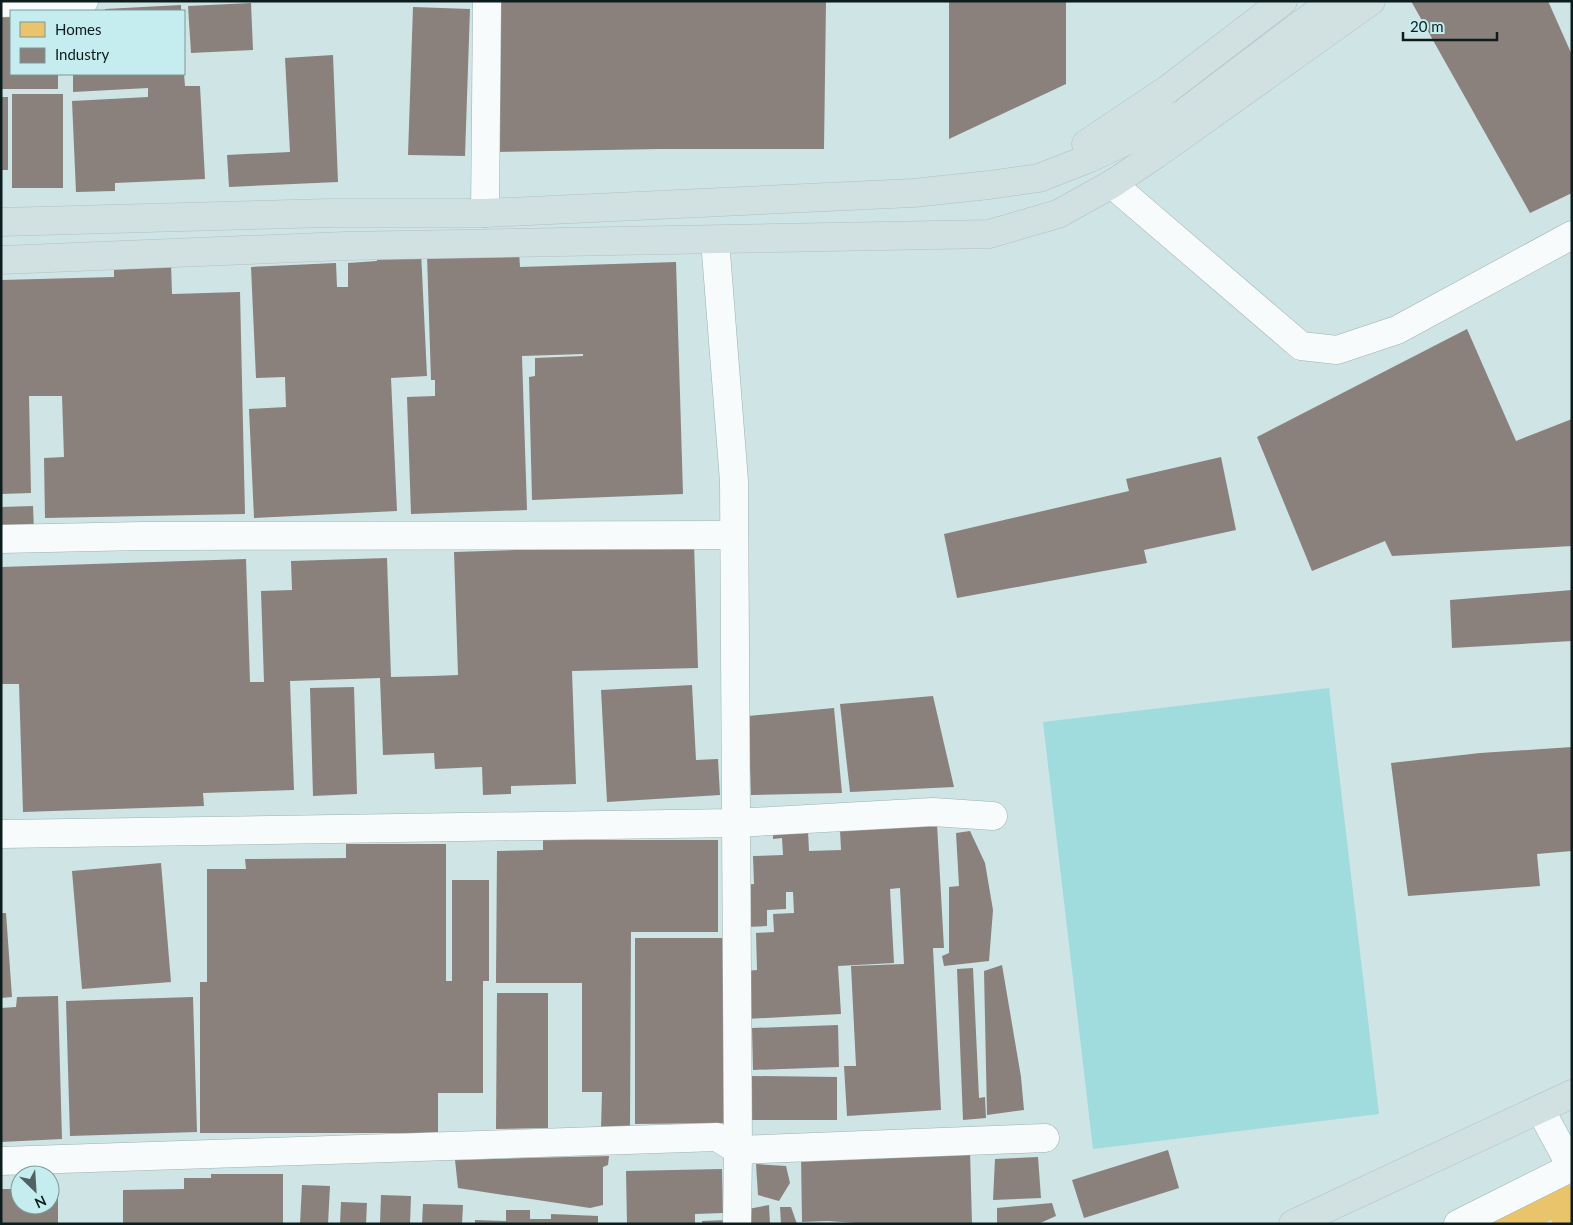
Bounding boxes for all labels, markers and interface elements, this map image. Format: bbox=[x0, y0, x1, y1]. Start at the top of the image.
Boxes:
legend bbox=[10, 10, 185, 75]
scale bar bbox=[1403, 10, 1497, 42]
text: 20 m bbox=[1410, 17, 1444, 35]
text: Homes bbox=[55, 20, 101, 38]
text: Industry bbox=[55, 45, 110, 63]
north arrow bbox=[10, 1165, 60, 1215]
text: N bbox=[32, 1192, 49, 1212]

